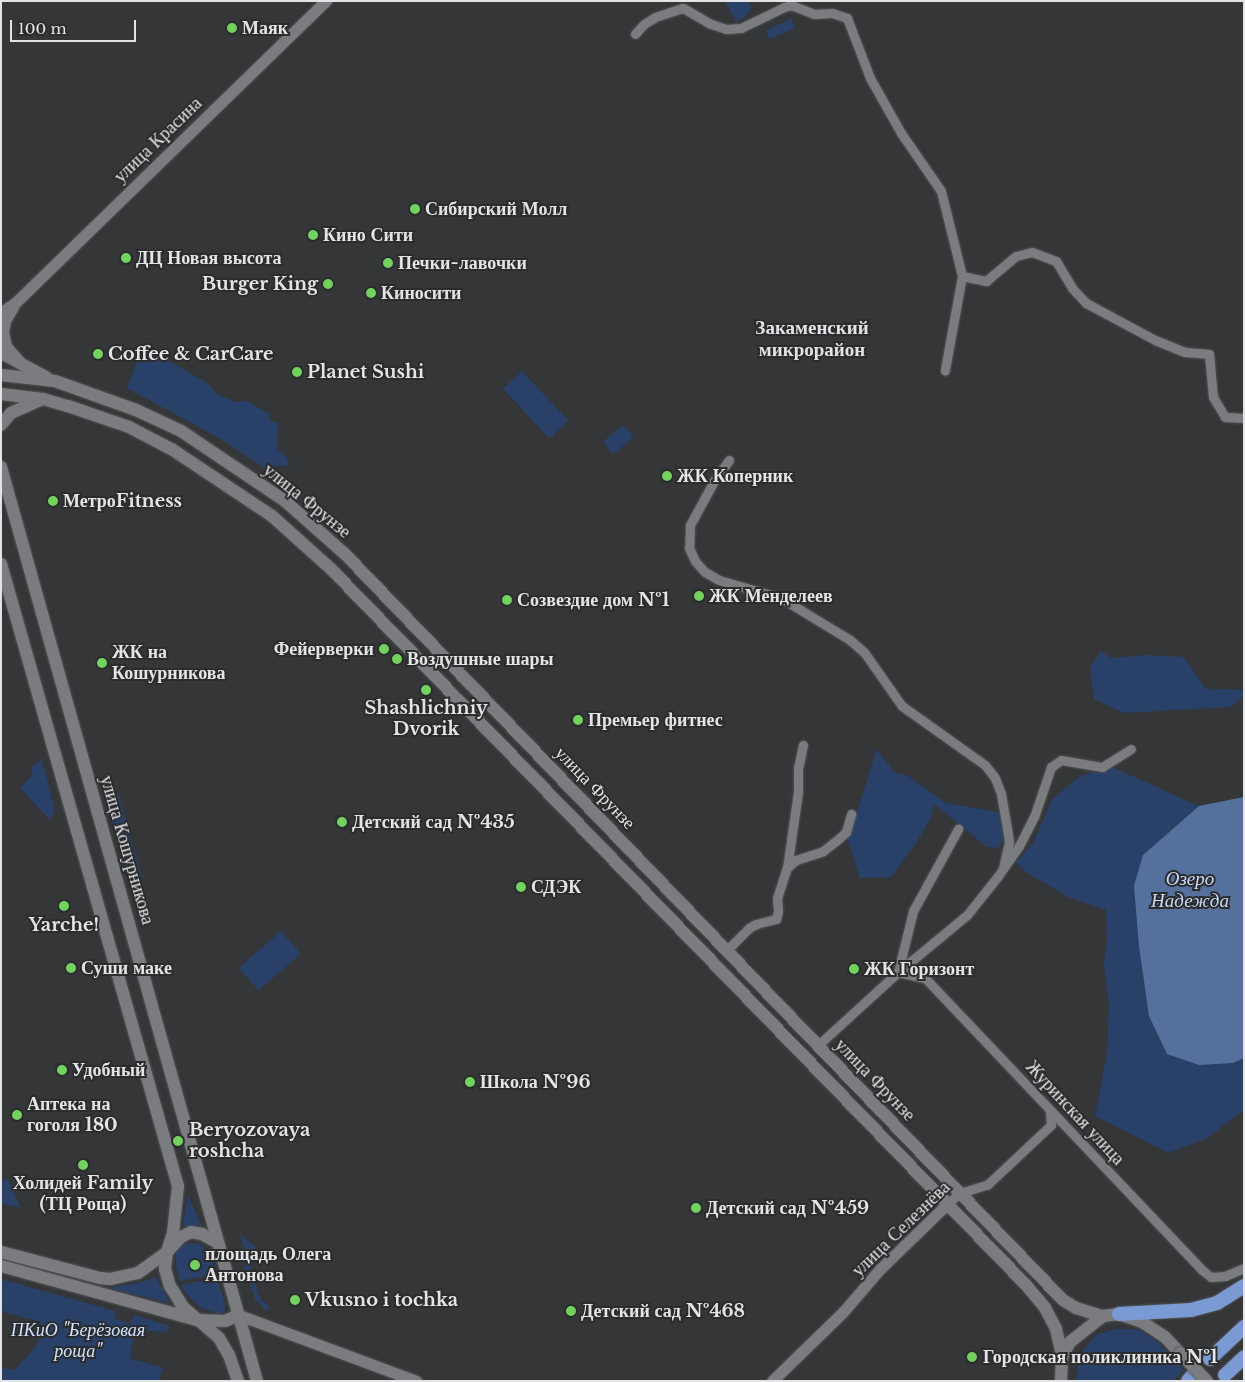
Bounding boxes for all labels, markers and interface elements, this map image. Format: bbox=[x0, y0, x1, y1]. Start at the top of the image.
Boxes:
scale bar bbox=[12, 10, 139, 42]
place label: Маяк bbox=[242, 17, 288, 39]
text: 100 m bbox=[18, 19, 67, 38]
marker: Маяк bbox=[226, 22, 238, 34]
street label: улица Красина bbox=[110, 93, 206, 187]
place label: Сибирский Молл bbox=[425, 198, 567, 220]
marker: Сибирский Молл bbox=[409, 203, 421, 215]
place label: Кино Сити bbox=[323, 224, 413, 246]
marker: Кино Сити bbox=[307, 229, 319, 241]
place label: ДЦ Новая высота bbox=[136, 247, 282, 269]
marker: ДЦ Новая высота bbox=[120, 252, 132, 264]
place label: Печки-лавочки bbox=[398, 252, 527, 274]
marker: Печки-лавочки bbox=[382, 257, 394, 269]
place label: Burger King bbox=[202, 273, 318, 295]
marker: Burger King bbox=[322, 278, 334, 290]
place label: Киносити bbox=[381, 282, 461, 304]
marker: Киносити bbox=[365, 287, 377, 299]
district label: Закаменский микрорайон bbox=[755, 317, 869, 361]
place label: Coffee & CarCare bbox=[108, 343, 274, 365]
marker: Coffee & CarCare bbox=[92, 348, 104, 360]
place label: Planet Sushi bbox=[307, 361, 424, 383]
marker: Planet Sushi bbox=[291, 366, 303, 378]
street label: улица Фрунзе bbox=[259, 459, 355, 543]
place label: ЖК Коперник bbox=[677, 465, 793, 487]
marker: ЖК Коперник bbox=[661, 470, 673, 482]
place label: МетроFitness bbox=[63, 490, 182, 512]
marker: МетроFitness bbox=[47, 495, 59, 507]
place label: ЖК Менделеев bbox=[709, 585, 833, 607]
place label: Созвездие дом №1 bbox=[517, 589, 670, 611]
marker: ЖК Менделеев bbox=[693, 590, 705, 602]
marker: Созвездие дом №1 bbox=[501, 594, 513, 606]
place label: Фейерверки bbox=[274, 638, 374, 660]
place label: ЖК на Кошурникова bbox=[112, 642, 226, 684]
marker: Фейерверки bbox=[378, 643, 390, 655]
place label: Воздушные шары bbox=[407, 648, 554, 670]
marker: Воздушные шары bbox=[391, 653, 403, 665]
marker: ЖК на Кошурникова bbox=[96, 657, 108, 669]
marker: Shashlichniy Dvorik bbox=[420, 684, 432, 696]
place label: Shashlichniy Dvorik bbox=[364, 698, 488, 741]
place label: Премьер фитнес bbox=[588, 709, 723, 731]
marker: Премьер фитнес bbox=[572, 714, 584, 726]
street label: улица Фрунзе bbox=[550, 742, 640, 834]
street label: улица Кошурникова bbox=[95, 773, 159, 927]
place label: Детский сад №435 bbox=[352, 811, 515, 833]
marker: Детский сад №435 bbox=[336, 816, 348, 828]
water label: Озеро Надежда bbox=[1151, 868, 1229, 912]
place label: СДЭК bbox=[531, 876, 581, 898]
marker: СДЭК bbox=[515, 881, 527, 893]
marker: Yarche! bbox=[58, 900, 70, 912]
place label: Yarche! bbox=[29, 914, 99, 936]
place label: Суши маке bbox=[81, 957, 172, 979]
place label: ЖК Горизонт bbox=[864, 958, 974, 980]
marker: Суши маке bbox=[65, 962, 77, 974]
marker: ЖК Горизонт bbox=[848, 963, 860, 975]
street label: улица Фрунзе bbox=[830, 1034, 920, 1126]
street label: Журинская улица bbox=[1021, 1056, 1129, 1170]
place label: Удобный bbox=[72, 1059, 145, 1081]
marker: Удобный bbox=[56, 1064, 68, 1076]
place label: Школа №96 bbox=[480, 1071, 591, 1093]
marker: Школа №96 bbox=[464, 1076, 476, 1088]
place label: Аптека на гоголя 180 bbox=[27, 1094, 118, 1136]
marker: Аптека на гоголя 180 bbox=[11, 1109, 23, 1121]
place label: Beryozovaya roshcha bbox=[189, 1120, 310, 1162]
marker: Beryozovaya roshcha bbox=[171, 1134, 185, 1148]
marker: Холидей Family (ТЦ Роща) bbox=[77, 1159, 89, 1171]
place label: Холидей Family (ТЦ Роща) bbox=[13, 1173, 153, 1216]
street label: улица Селезнёва bbox=[847, 1177, 955, 1281]
place label: Детский сад №459 bbox=[706, 1197, 869, 1219]
marker: Детский сад №459 bbox=[690, 1202, 702, 1214]
place label: площадь Олега Антонова bbox=[205, 1244, 331, 1286]
marker: площадь Олега Антонова bbox=[189, 1259, 201, 1271]
place label: Vkusno i tochka bbox=[305, 1289, 458, 1311]
marker: Vkusno i tochka bbox=[289, 1294, 301, 1306]
place label: Детский сад №468 bbox=[581, 1300, 745, 1322]
marker: Детский сад №468 bbox=[565, 1305, 577, 1317]
park label: ПКиО "Берёзовая роща" bbox=[11, 1320, 145, 1362]
place label: Городская поликлиника №1 bbox=[983, 1346, 1218, 1368]
marker: Городская поликлиника №1 bbox=[965, 1350, 979, 1364]

